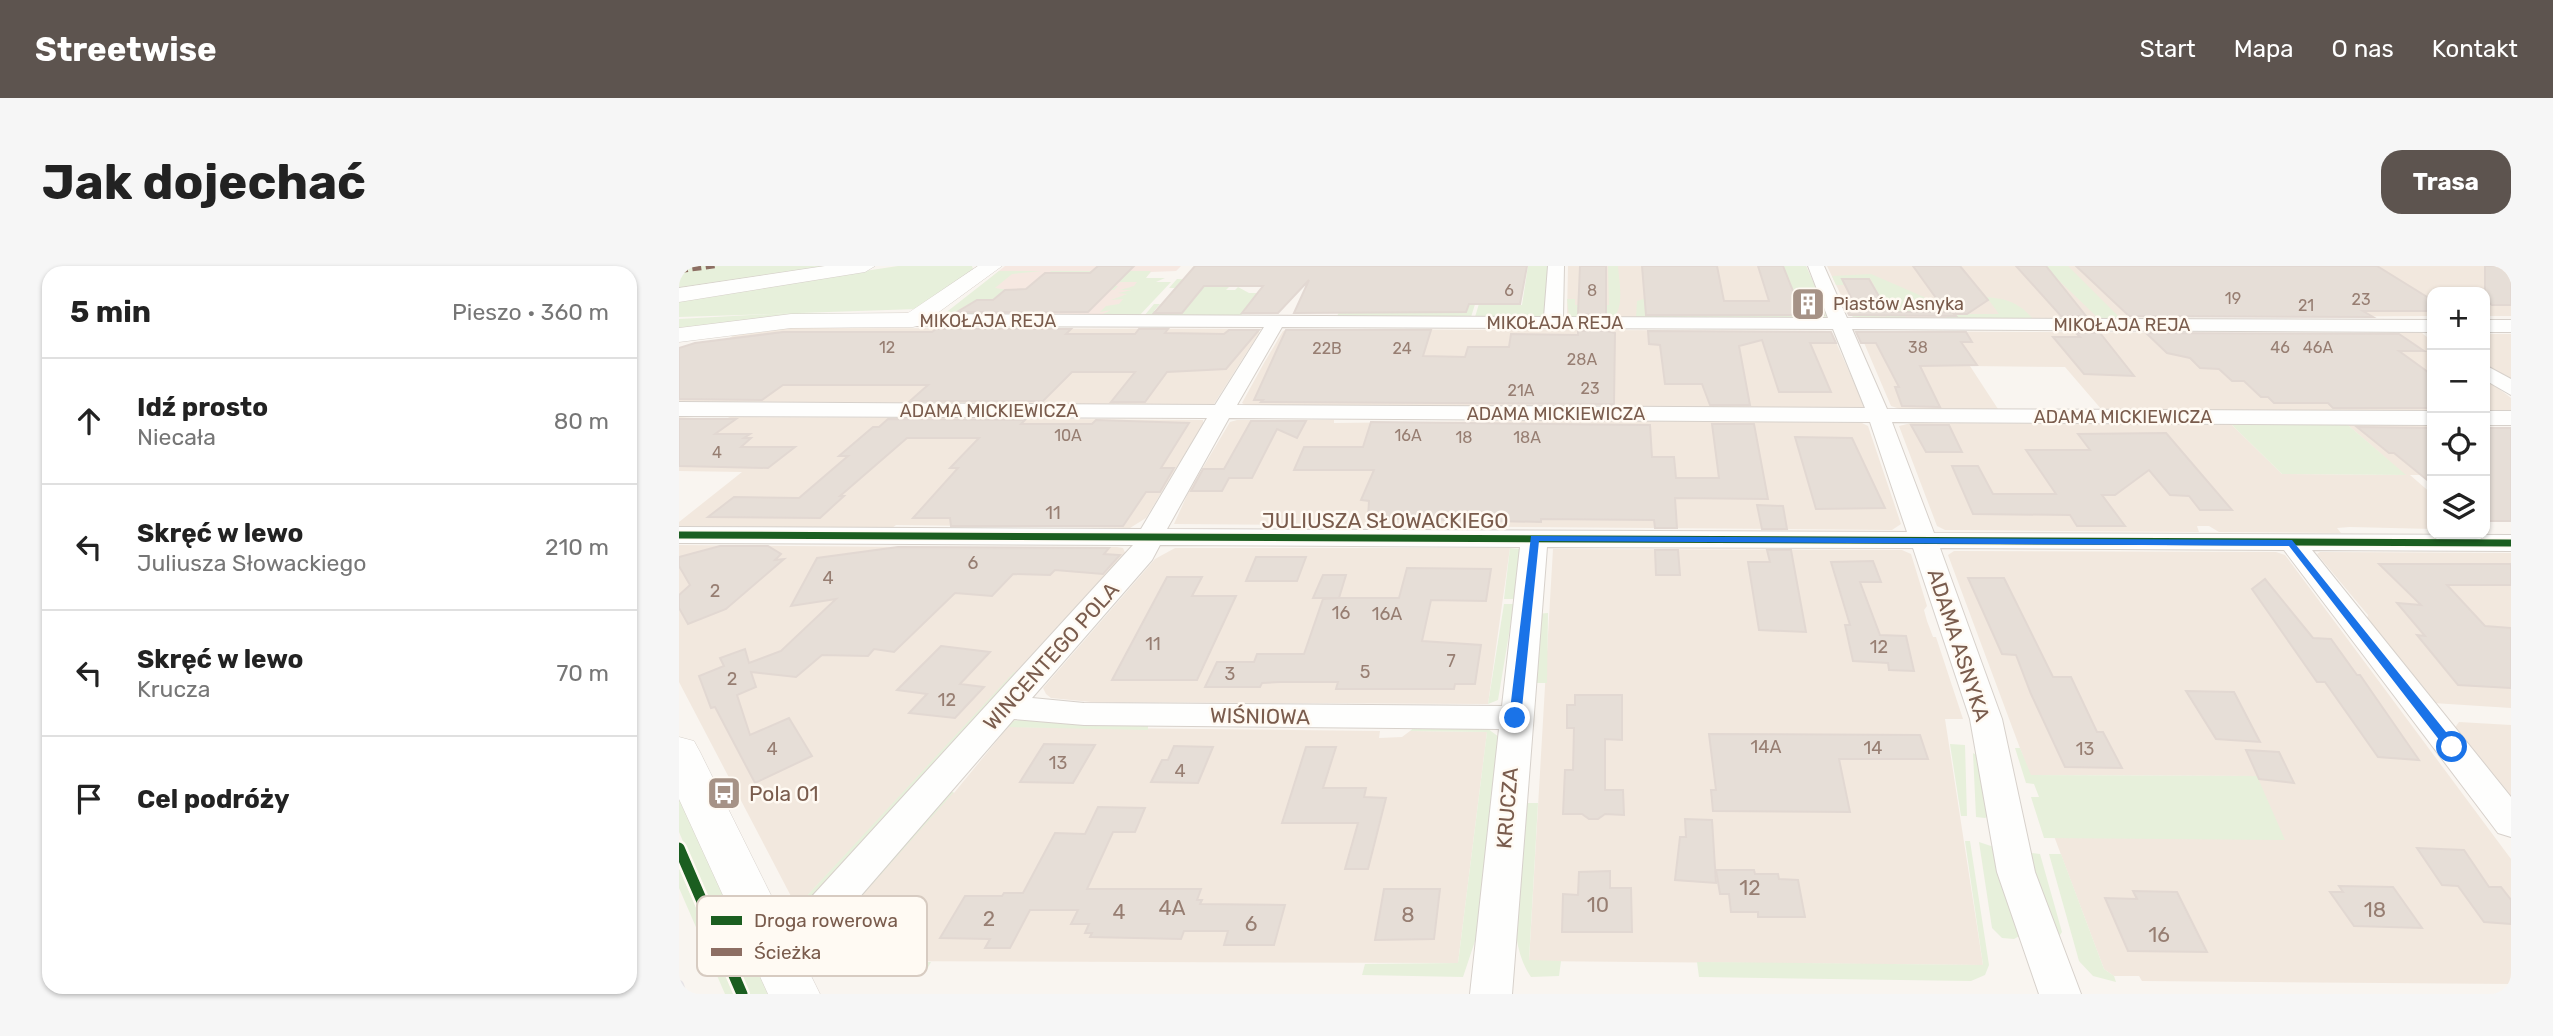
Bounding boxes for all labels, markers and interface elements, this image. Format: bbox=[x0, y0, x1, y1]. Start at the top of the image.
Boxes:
text: Streetwise bbox=[35, 30, 217, 69]
text: Start bbox=[2140, 35, 2196, 63]
text: Mapa bbox=[2234, 35, 2294, 63]
text: O nas bbox=[2332, 35, 2394, 63]
text: Kontakt bbox=[2432, 35, 2518, 63]
button: Trasa bbox=[2381, 150, 2511, 214]
text: Jak dojechać bbox=[42, 153, 366, 211]
house number: 6 bbox=[1504, 281, 1514, 300]
house number: 8 bbox=[1587, 281, 1597, 300]
building icon: Piastów Asnyka bbox=[1789, 285, 1827, 323]
map controls bbox=[2427, 287, 2490, 539]
button: + bbox=[2427, 287, 2490, 350]
house number: 19 bbox=[2225, 289, 2241, 308]
house number: 23 bbox=[2351, 290, 2371, 309]
place label: Piastów Asnyka bbox=[1833, 293, 1964, 315]
text: 5 min bbox=[70, 294, 151, 330]
house number: 21 bbox=[2298, 296, 2314, 315]
text: Pieszo · 360 m bbox=[452, 298, 609, 326]
street label: MIKOŁAJA REJA bbox=[920, 310, 1056, 332]
street label: MIKOŁAJA REJA bbox=[1487, 312, 1623, 334]
street label: MIKOŁAJA REJA bbox=[2054, 314, 2190, 336]
house number: 12 bbox=[879, 338, 895, 357]
house number: 38 bbox=[1908, 338, 1928, 357]
house number: 46 bbox=[2270, 338, 2290, 357]
house number: 46A bbox=[2303, 338, 2333, 357]
house number: 22B bbox=[1312, 339, 1342, 358]
house number: 24 bbox=[1392, 339, 1412, 358]
house number: 28A bbox=[1567, 350, 1597, 369]
button: − bbox=[2427, 350, 2490, 413]
house number: 23 bbox=[1580, 379, 1600, 398]
house number: 21A bbox=[1508, 381, 1535, 400]
text: Idź prosto bbox=[137, 392, 268, 423]
street label: ADAMA MICKIEWICZA bbox=[900, 400, 1078, 422]
icon: ahead bbox=[70, 402, 108, 440]
street label: ADAMA MICKIEWICZA bbox=[1467, 403, 1645, 425]
street label: ADAMA MICKIEWICZA bbox=[2034, 406, 2212, 428]
text: 80 m bbox=[554, 407, 609, 435]
button: locate bbox=[2427, 413, 2490, 476]
text: Niecała bbox=[137, 423, 216, 451]
house number: 10A bbox=[1054, 426, 1082, 445]
house number: 16A bbox=[1394, 426, 1422, 445]
house number: 18 bbox=[1455, 428, 1473, 447]
house number: 18A bbox=[1513, 428, 1541, 447]
house number: 4 bbox=[712, 443, 722, 462]
button: layers bbox=[2427, 476, 2490, 539]
house number: 11 bbox=[1045, 502, 1061, 524]
street label: JULIUSZA SŁOWACKIEGO bbox=[1261, 508, 1509, 533]
text: Skręć w lewo bbox=[137, 518, 303, 549]
icon: left bbox=[70, 528, 108, 566]
text: 210 m bbox=[545, 533, 609, 561]
text: Juliusza Słowackiego bbox=[137, 549, 366, 577]
house number: 6 bbox=[968, 552, 979, 574]
street label: ADAMA ASNYKA bbox=[1923, 566, 1995, 724]
house number: 4 bbox=[822, 567, 834, 589]
street label: WINCENTEGO POLA bbox=[978, 577, 1124, 735]
house number: 2 bbox=[710, 580, 720, 602]
house number: 16 bbox=[1332, 602, 1350, 624]
house number: 16A bbox=[1372, 603, 1402, 625]
house number: 11 bbox=[1145, 633, 1161, 655]
house number: 12 bbox=[1870, 636, 1888, 658]
text: Skręć w lewo bbox=[137, 644, 303, 675]
house number: 7 bbox=[1446, 650, 1456, 672]
icon: left bbox=[70, 654, 108, 692]
text: 70 m bbox=[557, 659, 609, 687]
house number: 5 bbox=[1360, 661, 1370, 683]
house number: 3 bbox=[1225, 663, 1235, 685]
house number: 2 bbox=[727, 668, 737, 690]
text: Krucza bbox=[137, 675, 211, 703]
house number: 12 bbox=[938, 689, 956, 711]
route end bbox=[1499, 702, 1530, 733]
street label: WIŚNIOWA bbox=[1210, 703, 1310, 729]
route start bbox=[2436, 731, 2467, 762]
house number: 14A bbox=[1751, 736, 1781, 758]
house number: 14 bbox=[1864, 737, 1882, 759]
house number: 4 bbox=[766, 738, 778, 760]
house number: 13 bbox=[2076, 738, 2094, 760]
house number: 13 bbox=[1049, 752, 1067, 774]
house number: 4 bbox=[1174, 760, 1186, 782]
street label: KRUCZA bbox=[1491, 766, 1523, 850]
bus stop icon: Pola 01 bbox=[705, 774, 743, 812]
icon: arrive bbox=[70, 780, 108, 818]
place label: Pola 01 bbox=[749, 781, 819, 806]
text: Cel podróży bbox=[137, 784, 290, 815]
house number: 12 bbox=[1739, 875, 1761, 900]
house number: 10 bbox=[1587, 892, 1609, 917]
house number: 4A bbox=[1158, 895, 1186, 920]
legend bbox=[697, 896, 927, 976]
house number: 18 bbox=[2364, 897, 2386, 922]
house number: 4 bbox=[1112, 899, 1126, 924]
house number: 8 bbox=[1401, 902, 1415, 927]
house number: 2 bbox=[983, 906, 995, 931]
text: Droga rowerowa bbox=[754, 909, 898, 932]
house number: 6 bbox=[1245, 911, 1257, 936]
house number: 16 bbox=[2148, 922, 2170, 947]
text: Ścieżka bbox=[754, 941, 821, 964]

